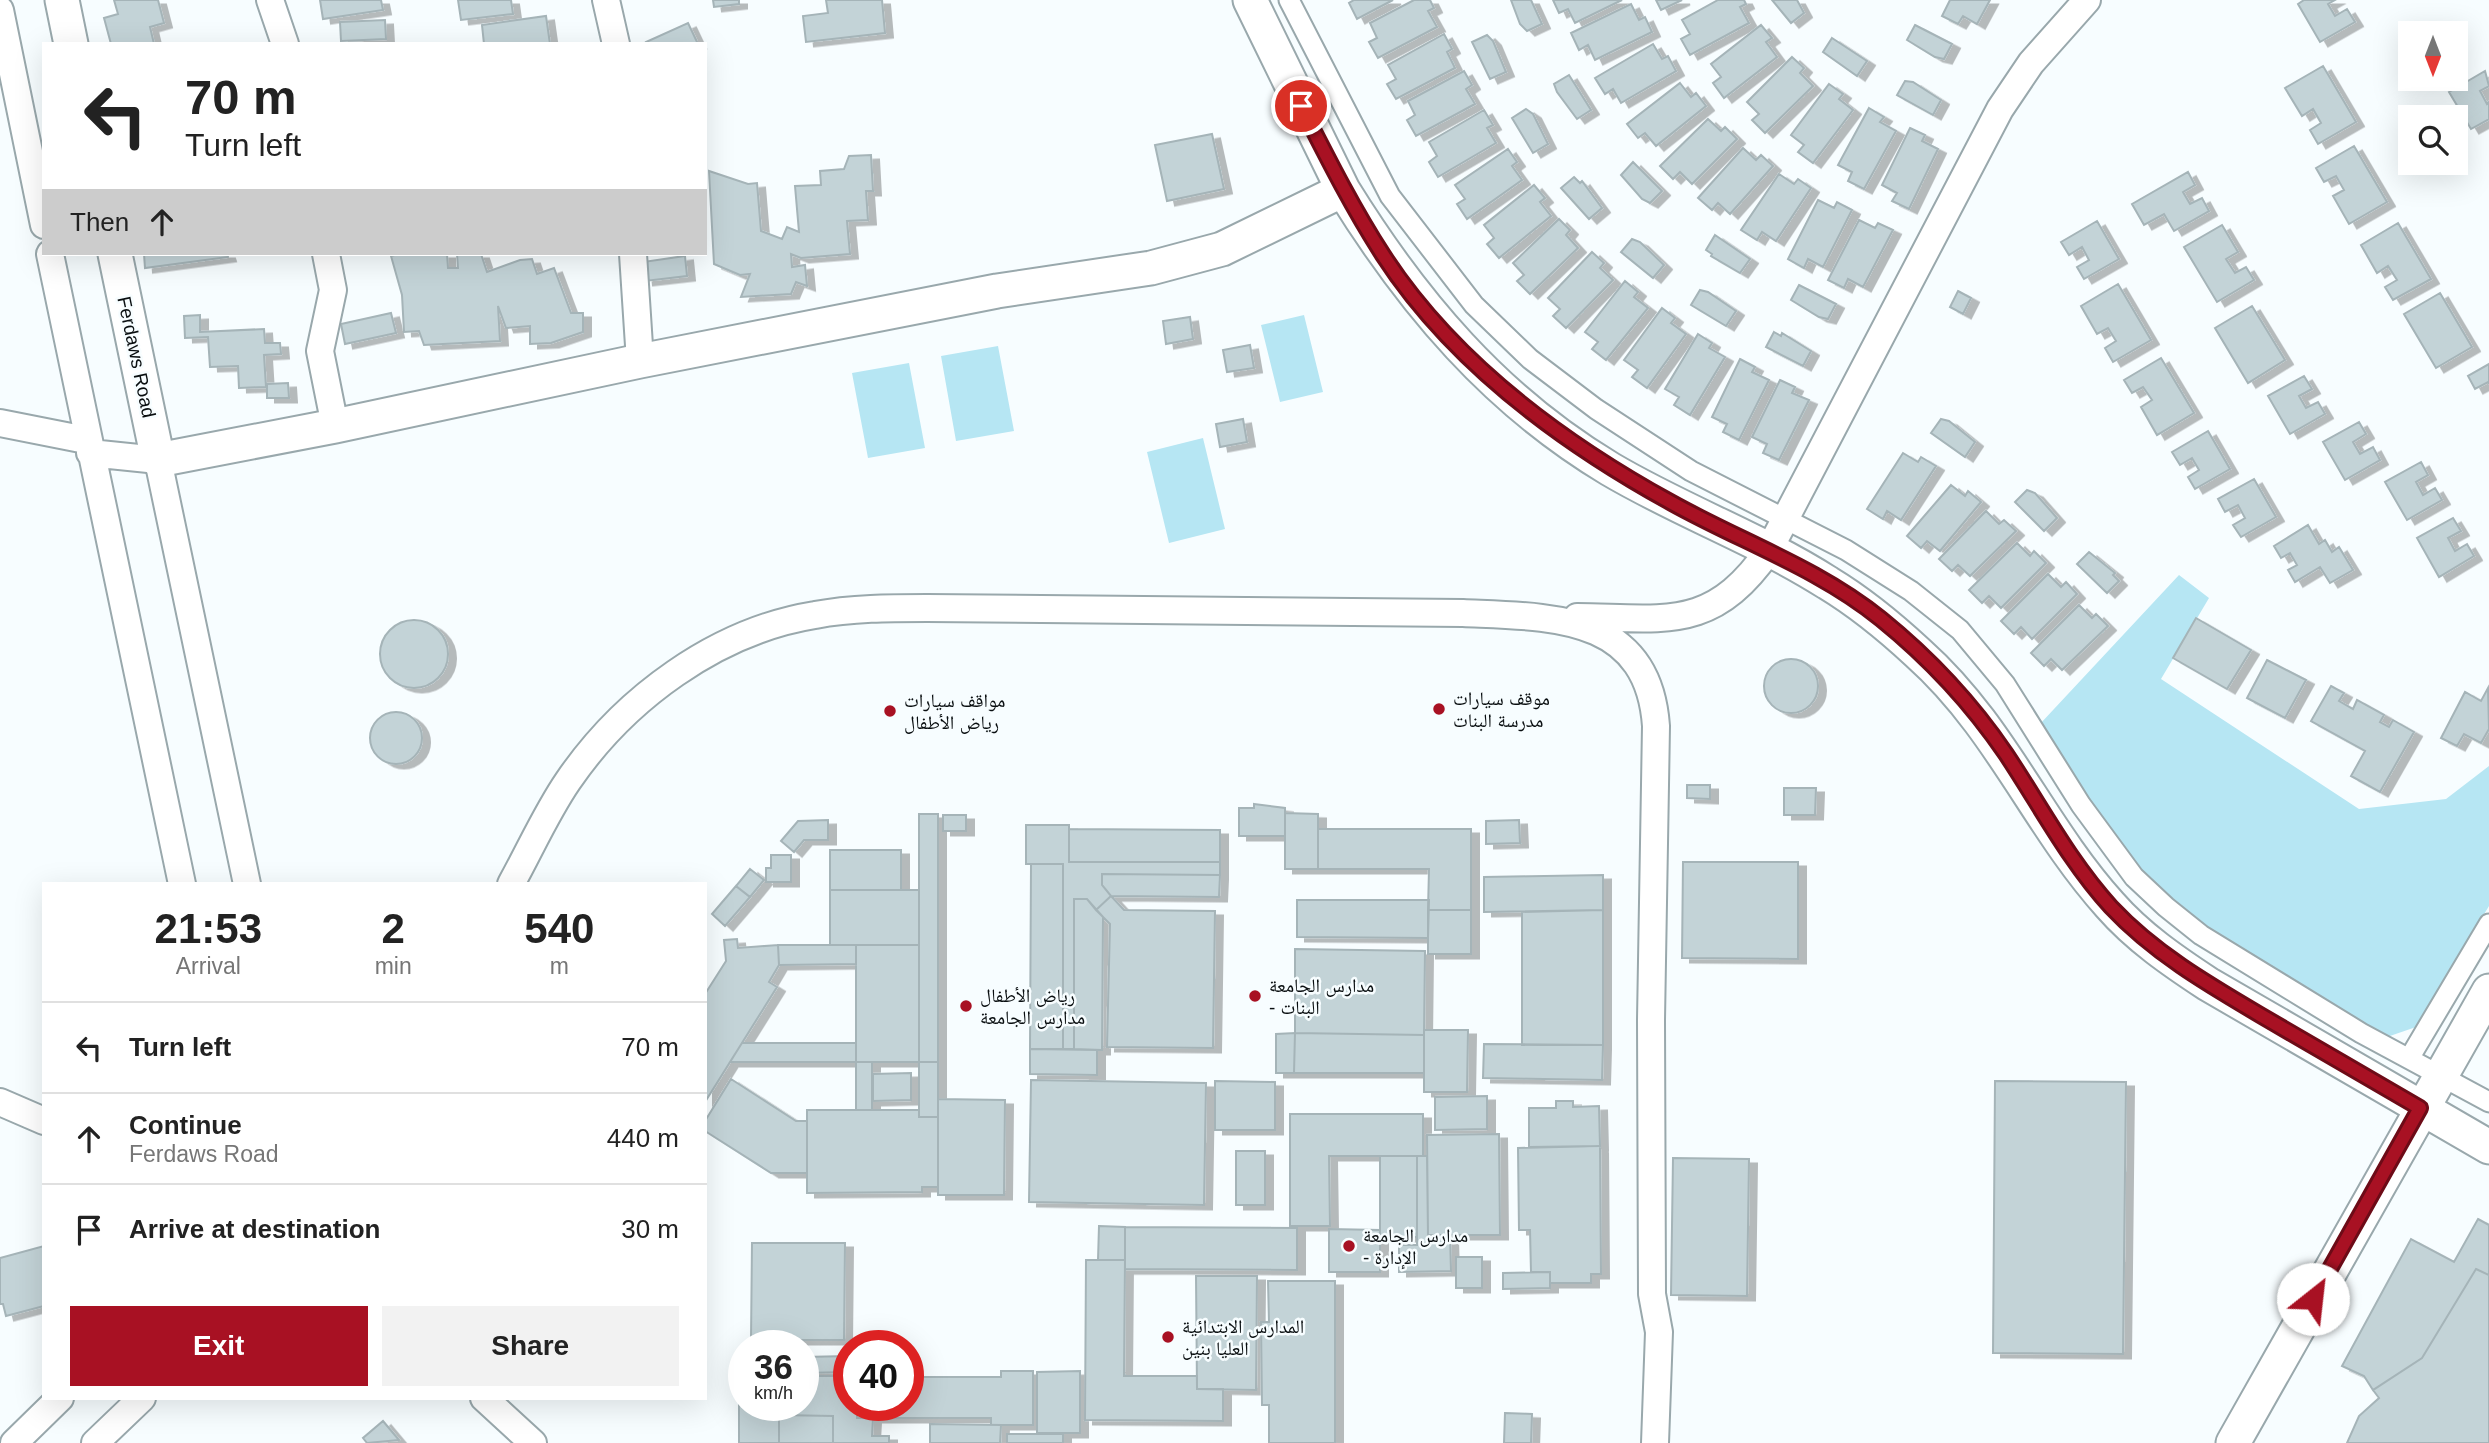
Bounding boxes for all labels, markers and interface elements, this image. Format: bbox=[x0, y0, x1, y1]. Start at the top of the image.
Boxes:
north arrow bbox=[2398, 21, 2468, 91]
map controls bbox=[2398, 21, 2468, 175]
icon: left bbox=[70, 70, 161, 161]
text: 70 m bbox=[185, 70, 297, 124]
pin bbox=[1271, 76, 1331, 136]
icon: arrive bbox=[1282, 87, 1320, 125]
button: search bbox=[2398, 105, 2468, 175]
text: Turn left bbox=[185, 127, 301, 163]
icon: ahead bbox=[143, 203, 181, 241]
text: Then bbox=[70, 207, 129, 237]
street label: Ferdaws Road bbox=[113, 294, 160, 420]
place label: موقف سيارات مدرسة البنات bbox=[1453, 688, 1550, 732]
place label: مواقف سيارات رياض الأطفال bbox=[904, 690, 1006, 734]
marker: موقف سيارات مدرسة البنات bbox=[1431, 701, 1447, 717]
marker: مواقف سيارات رياض الأطفال bbox=[882, 703, 898, 719]
text: 21:53 bbox=[155, 905, 262, 952]
text: 2 bbox=[381, 905, 405, 952]
text: 540 bbox=[524, 905, 594, 952]
text: Arrival bbox=[176, 953, 241, 979]
text: min bbox=[375, 953, 412, 979]
text: m bbox=[550, 953, 569, 979]
place label: مدارس الجامعة - البنات bbox=[1269, 975, 1374, 1019]
place label: رياض الأطفال مدارس الجامعة bbox=[980, 985, 1085, 1029]
marker: مدارس الجامعة - البنات bbox=[1247, 988, 1263, 1004]
marker: رياض الأطفال مدارس الجامعة bbox=[958, 998, 974, 1014]
icon: left bbox=[70, 1029, 108, 1067]
text: Turn left bbox=[129, 1032, 231, 1062]
text: 70 m bbox=[621, 1032, 679, 1062]
text: Continue bbox=[129, 1110, 242, 1140]
icon: ahead bbox=[70, 1120, 108, 1158]
text: 440 m bbox=[607, 1123, 679, 1153]
text: Ferdaws Road bbox=[129, 1141, 279, 1167]
icon: arrive bbox=[70, 1211, 108, 1249]
text: Arrive at destination bbox=[129, 1214, 380, 1244]
text: 30 m bbox=[621, 1214, 679, 1244]
place label: مدارس الجامعة - الإدارة bbox=[1363, 1225, 1468, 1270]
marker: مدارس الجامعة - الإدارة bbox=[1341, 1238, 1357, 1254]
position arrow bbox=[2276, 1262, 2350, 1336]
button: Exit bbox=[70, 1306, 368, 1386]
button: Share bbox=[382, 1306, 679, 1386]
place label: المدارس الابتدائية العليا بنين bbox=[1182, 1316, 1304, 1360]
marker: المدارس الابتدائية العليا بنين bbox=[1160, 1329, 1176, 1345]
speed limit sign: 40 bbox=[833, 1330, 924, 1421]
text: 36 bbox=[754, 1347, 793, 1386]
text: km/h bbox=[754, 1383, 793, 1403]

